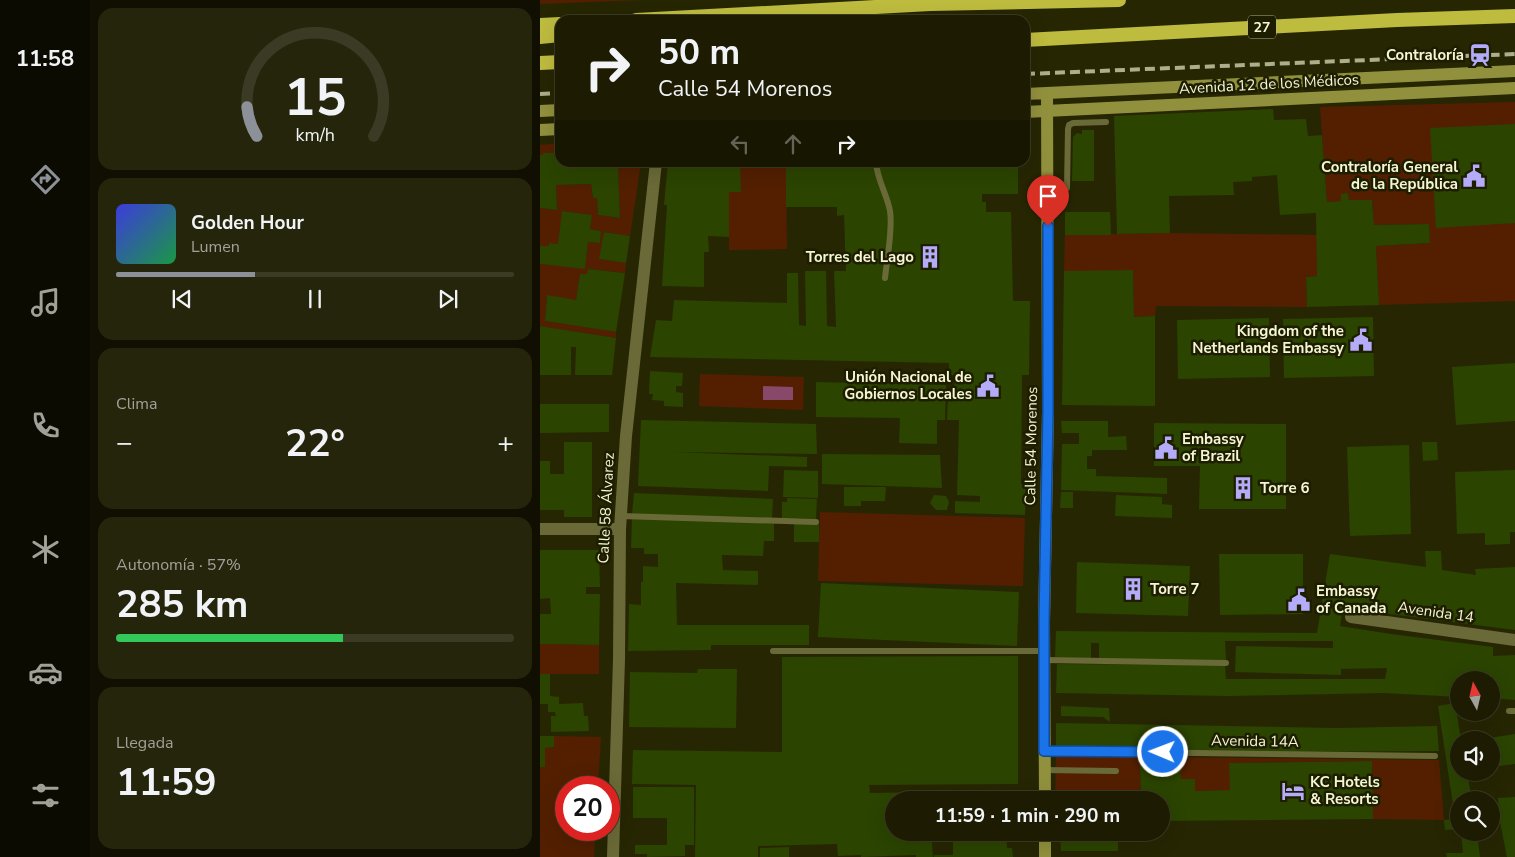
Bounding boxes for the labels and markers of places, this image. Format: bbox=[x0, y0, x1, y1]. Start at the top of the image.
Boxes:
station icon: Contraloría bbox=[1467, 42, 1493, 68]
place label: Contraloría bbox=[1386, 45, 1464, 65]
place label: Contraloría General de la República bbox=[1321, 157, 1458, 194]
public building icon: Contraloría General de la República bbox=[1461, 163, 1487, 189]
pin bbox=[1027, 175, 1069, 226]
building icon: Torres del Lago bbox=[917, 244, 943, 270]
place label: Torres del Lago bbox=[806, 247, 914, 267]
place label: Kingdom of the Netherlands Embassy bbox=[1192, 321, 1344, 358]
public building icon: Kingdom of the Netherlands Embassy bbox=[1348, 327, 1374, 353]
place label: Unión Nacional de Gobiernos Locales bbox=[844, 367, 972, 404]
public building icon: Unión Nacional de Gobiernos Locales bbox=[975, 373, 1001, 399]
place label: Embassy of Brazil bbox=[1182, 429, 1244, 466]
public building icon: Embassy of Brazil bbox=[1153, 435, 1179, 461]
building icon: Torre 6 bbox=[1230, 475, 1256, 501]
place label: Torre 6 bbox=[1260, 478, 1310, 498]
building icon: Torre 7 bbox=[1120, 576, 1146, 602]
place label: Torre 7 bbox=[1150, 579, 1200, 599]
place label: Embassy of Canada bbox=[1316, 581, 1386, 618]
public building icon: Embassy of Canada bbox=[1286, 587, 1312, 613]
place label: KC Hotels & Resorts bbox=[1310, 772, 1380, 809]
hotel icon: KC Hotels & Resorts bbox=[1280, 778, 1306, 804]

